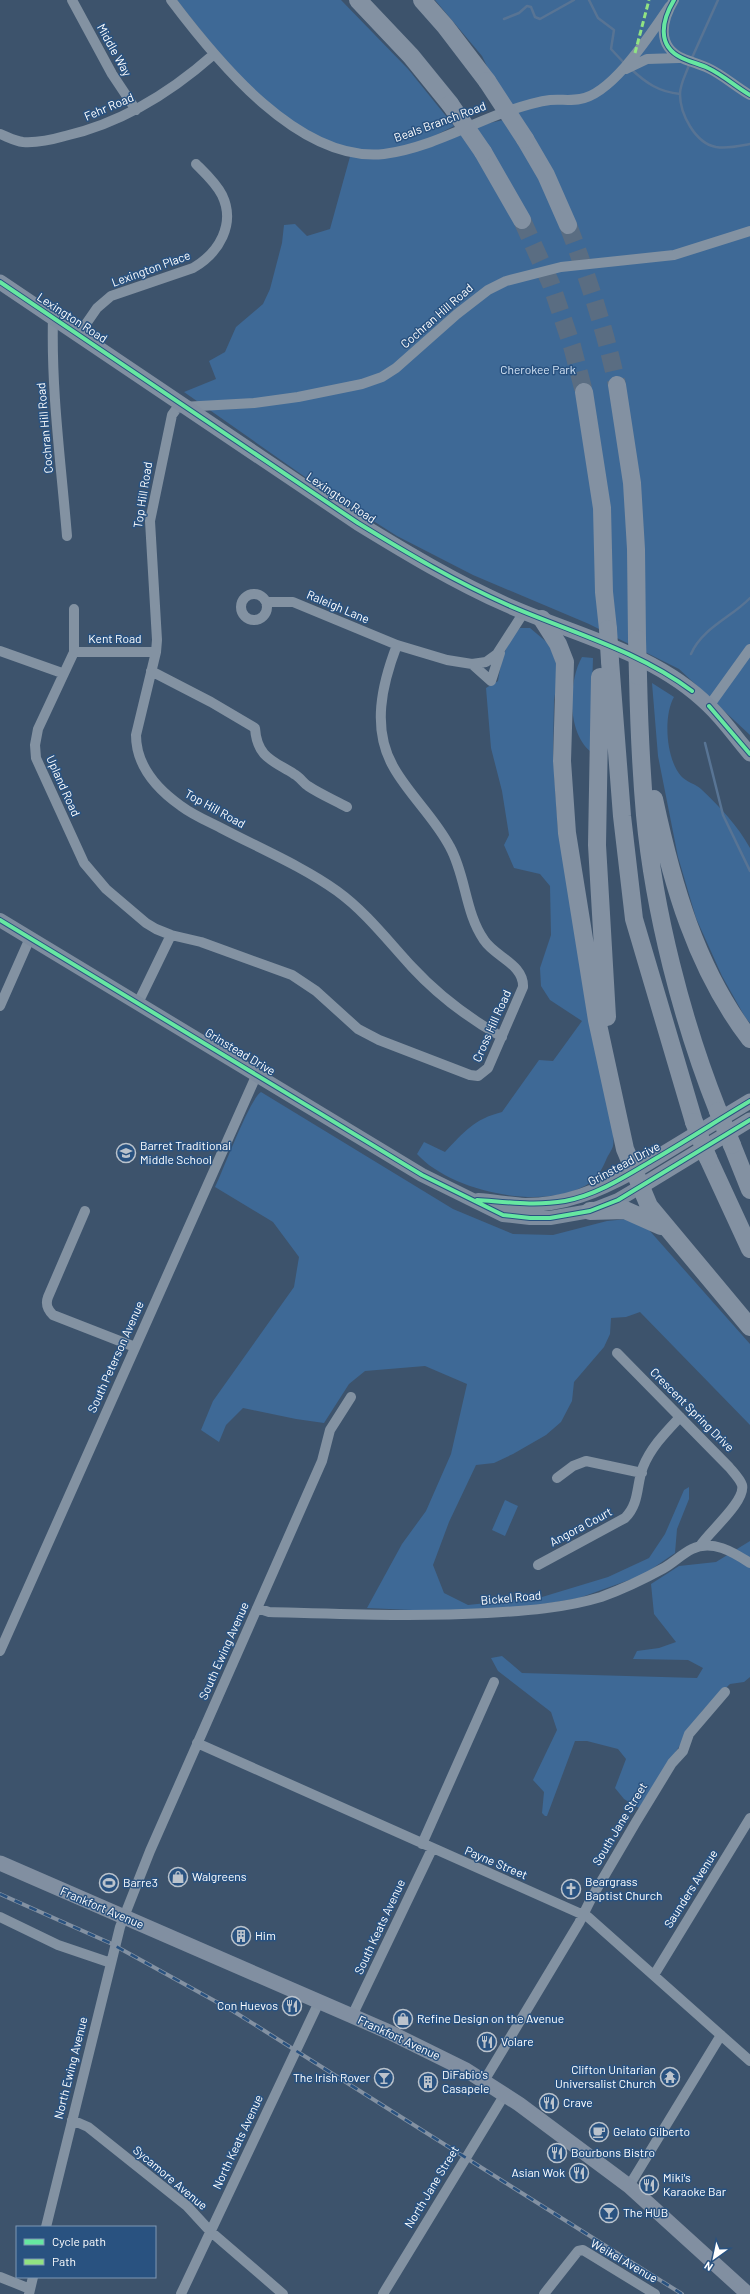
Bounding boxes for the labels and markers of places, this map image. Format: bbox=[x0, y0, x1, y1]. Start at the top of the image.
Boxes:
place label: Barret Traditional Middle School bbox=[140, 1138, 231, 1166]
school or university icon: Barret Traditional Middle School bbox=[115, 1142, 137, 1164]
shop icon: Walgreens bbox=[167, 1866, 189, 1888]
place label: Walgreens bbox=[192, 1869, 247, 1883]
sports icon: Barre3 bbox=[98, 1872, 120, 1894]
place label: Beargrass Baptist Church bbox=[585, 1874, 662, 1902]
place label: Barre3 bbox=[123, 1875, 158, 1889]
church icon: Beargrass Baptist Church bbox=[560, 1878, 582, 1900]
building icon: Him bbox=[230, 1925, 252, 1947]
place label: Him bbox=[255, 1928, 276, 1942]
restaurant icon: Con Huevos bbox=[281, 1995, 303, 2017]
place label: Con Huevos bbox=[217, 1998, 278, 2012]
shop icon: Refine Design on the Avenue bbox=[392, 2008, 414, 2030]
place label: Refine Design on the Avenue bbox=[417, 2011, 564, 2025]
restaurant icon: Volare bbox=[476, 2031, 498, 2053]
place label: Volare bbox=[501, 2034, 534, 2048]
place label: Clifton Unitarian Universalist Church bbox=[555, 2062, 656, 2090]
temple icon: Clifton Unitarian Universalist Church bbox=[659, 2066, 681, 2088]
bar icon: The Irish Rover bbox=[373, 2067, 395, 2089]
place label: DiFabio's Casapele bbox=[442, 2067, 489, 2095]
place label: The Irish Rover bbox=[293, 2070, 371, 2084]
building icon: DiFabio's Casapele bbox=[417, 2071, 439, 2093]
restaurant icon: Crave bbox=[538, 2092, 560, 2114]
place label: Crave bbox=[563, 2095, 593, 2109]
cafe icon: Gelato Gilberto bbox=[588, 2121, 610, 2143]
place label: Gelato Gilberto bbox=[613, 2124, 690, 2138]
restaurant icon: Bourbons Bistro bbox=[546, 2142, 568, 2164]
place label: Bourbons Bistro bbox=[571, 2145, 655, 2159]
restaurant icon: Asian Wok bbox=[568, 2162, 590, 2184]
place label: Asian Wok bbox=[511, 2165, 565, 2179]
place label: Miki's Karaoke Bar bbox=[663, 2170, 727, 2198]
restaurant icon: Miki's Karaoke Bar bbox=[638, 2174, 660, 2196]
bar icon: The HUB bbox=[598, 2202, 620, 2224]
place label: The HUB bbox=[623, 2205, 668, 2219]

